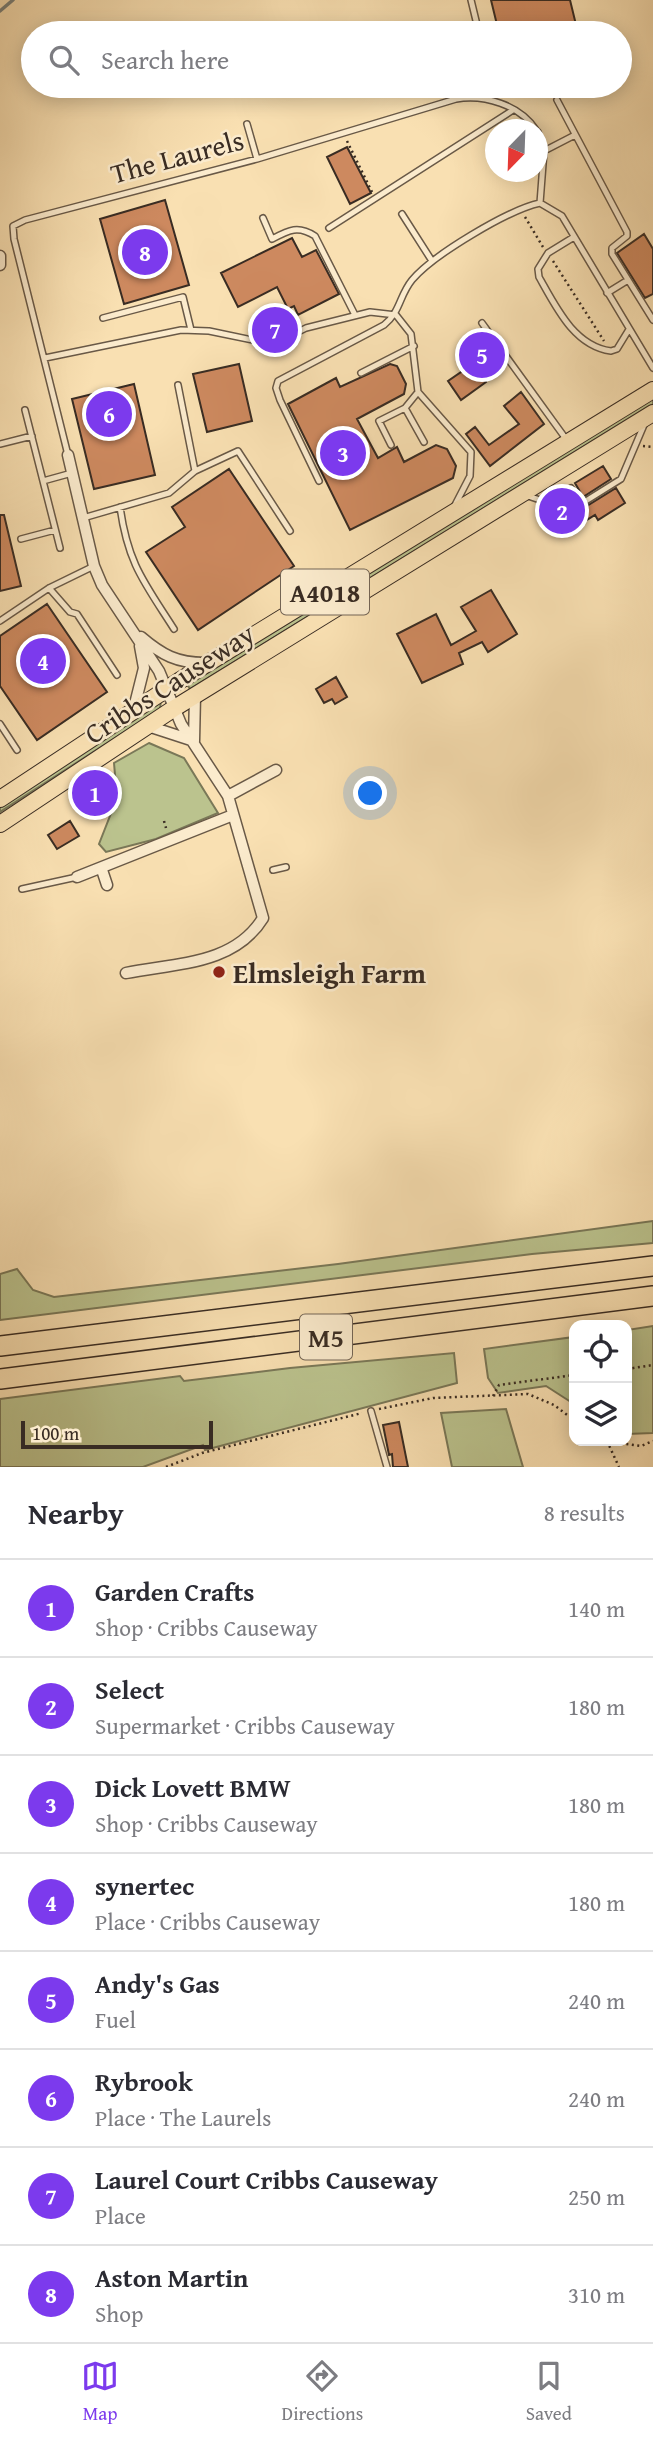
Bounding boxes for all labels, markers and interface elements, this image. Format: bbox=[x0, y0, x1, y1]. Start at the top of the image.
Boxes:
search box bbox=[21, 21, 632, 98]
text: Search here bbox=[101, 40, 229, 79]
icon: search bbox=[45, 41, 83, 79]
street label: The Laurels bbox=[106, 119, 248, 193]
north arrow bbox=[485, 119, 548, 182]
pin: 8 bbox=[122, 226, 168, 278]
pin: 7 bbox=[252, 304, 298, 356]
pin: 5 bbox=[459, 329, 505, 381]
pin: 6 bbox=[86, 388, 132, 440]
pin: 3 bbox=[320, 427, 366, 479]
pin: 2 bbox=[539, 485, 585, 537]
road number: A4018 bbox=[281, 570, 369, 614]
street label: Cribbs Causeway bbox=[76, 613, 262, 753]
pin: 4 bbox=[20, 635, 66, 687]
pin: 1 bbox=[72, 767, 118, 819]
your location bbox=[353, 776, 387, 810]
place label: Elmsleigh Farm bbox=[233, 952, 426, 993]
marker: Elmsleigh Farm bbox=[211, 964, 227, 980]
road number: M5 bbox=[300, 1314, 352, 1360]
map controls bbox=[569, 1320, 632, 1446]
button: locate bbox=[569, 1320, 632, 1383]
button: layers bbox=[569, 1383, 632, 1446]
scale bar bbox=[21, 1418, 214, 1450]
text: 100 m bbox=[32, 1419, 79, 1447]
text: Nearby bbox=[28, 1491, 124, 1535]
text: 8 results bbox=[544, 1496, 625, 1529]
text: Garden Crafts bbox=[95, 1572, 254, 1611]
text: 1 bbox=[45, 1592, 57, 1625]
text: 140 m bbox=[568, 1592, 625, 1625]
text: Shop · Cribbs Causeway bbox=[95, 1611, 318, 1644]
text: Select bbox=[95, 1670, 164, 1709]
text: 2 bbox=[45, 1690, 57, 1723]
text: 180 m bbox=[568, 1690, 625, 1723]
text: Supermarket · Cribbs Causeway bbox=[95, 1709, 395, 1742]
text: Dick Lovett BMW bbox=[95, 1768, 290, 1807]
text: 3 bbox=[45, 1788, 57, 1821]
text: 180 m bbox=[568, 1788, 625, 1821]
text: Shop · Cribbs Causeway bbox=[95, 1807, 318, 1840]
text: synertec bbox=[95, 1866, 194, 1905]
text: 4 bbox=[45, 1886, 57, 1919]
text: 180 m bbox=[568, 1886, 625, 1919]
text: Place · Cribbs Causeway bbox=[95, 1905, 320, 1938]
text: Andy's Gas bbox=[95, 1964, 220, 2003]
text: 5 bbox=[45, 1984, 57, 2017]
text: 240 m bbox=[568, 1984, 625, 2017]
text: Fuel bbox=[95, 2003, 136, 2036]
text: Rybrook bbox=[95, 2062, 193, 2101]
text: 6 bbox=[45, 2082, 57, 2115]
text: 240 m bbox=[568, 2082, 625, 2115]
text: Place · The Laurels bbox=[95, 2101, 271, 2134]
text: Laurel Court Cribbs Causeway bbox=[95, 2160, 438, 2199]
text: 7 bbox=[45, 2180, 57, 2213]
text: 250 m bbox=[568, 2180, 625, 2213]
text: Place bbox=[95, 2199, 146, 2232]
text: Aston Martin bbox=[95, 2258, 248, 2297]
text: 8 bbox=[45, 2278, 57, 2311]
text: 310 m bbox=[568, 2278, 625, 2311]
text: Shop bbox=[95, 2297, 143, 2330]
tab: Map bbox=[81, 2357, 119, 2427]
tab: Directions bbox=[282, 2357, 363, 2427]
tab: Saved bbox=[526, 2357, 572, 2427]

